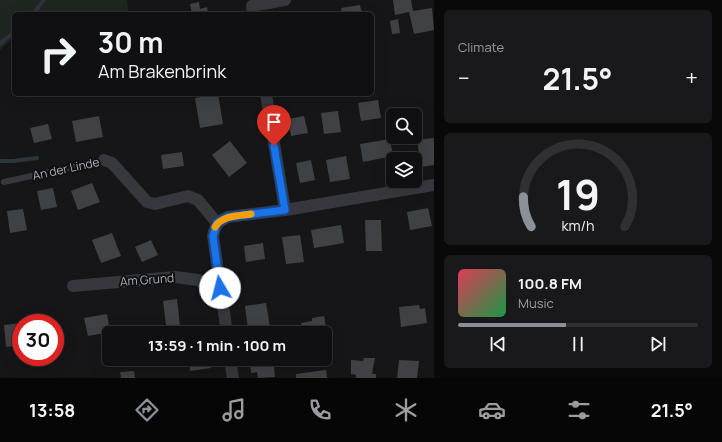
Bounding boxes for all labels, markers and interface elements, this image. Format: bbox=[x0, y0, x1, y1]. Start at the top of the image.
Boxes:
text: 30 m bbox=[98, 23, 163, 61]
icon: right bbox=[32, 28, 84, 80]
text: Climate bbox=[458, 38, 504, 56]
text: 21.5° bbox=[543, 58, 613, 99]
text: Am Brakenbrink bbox=[98, 59, 226, 83]
text: − bbox=[458, 63, 470, 93]
text: + bbox=[685, 63, 698, 93]
pin bbox=[257, 105, 291, 146]
map controls bbox=[386, 108, 422, 188]
button: search bbox=[386, 108, 422, 144]
icon: arrive bbox=[263, 111, 285, 133]
button: layers bbox=[386, 152, 422, 188]
street label: An der Linde bbox=[31, 153, 101, 184]
text: 19 bbox=[556, 166, 600, 222]
text: km/h bbox=[561, 216, 595, 235]
position arrow bbox=[199, 267, 241, 309]
street label: Am Grund bbox=[119, 269, 175, 290]
text: 100.8 FM bbox=[518, 273, 582, 294]
text: Music bbox=[518, 294, 554, 312]
speed limit sign: 30 bbox=[12, 314, 64, 366]
icon: previous bbox=[487, 333, 509, 355]
icon: pause bbox=[567, 333, 589, 355]
icon: next bbox=[647, 333, 669, 355]
text: 13:59 · 1 min · 100 m bbox=[148, 335, 286, 356]
icon: directions bbox=[133, 396, 161, 424]
icon: music bbox=[220, 396, 248, 424]
icon: phone bbox=[306, 396, 334, 424]
icon: climate bbox=[392, 396, 420, 424]
icon: car bbox=[478, 396, 506, 424]
icon: filters bbox=[565, 396, 593, 424]
text: 13:58 bbox=[29, 398, 75, 422]
text: 21.5° bbox=[651, 398, 693, 422]

